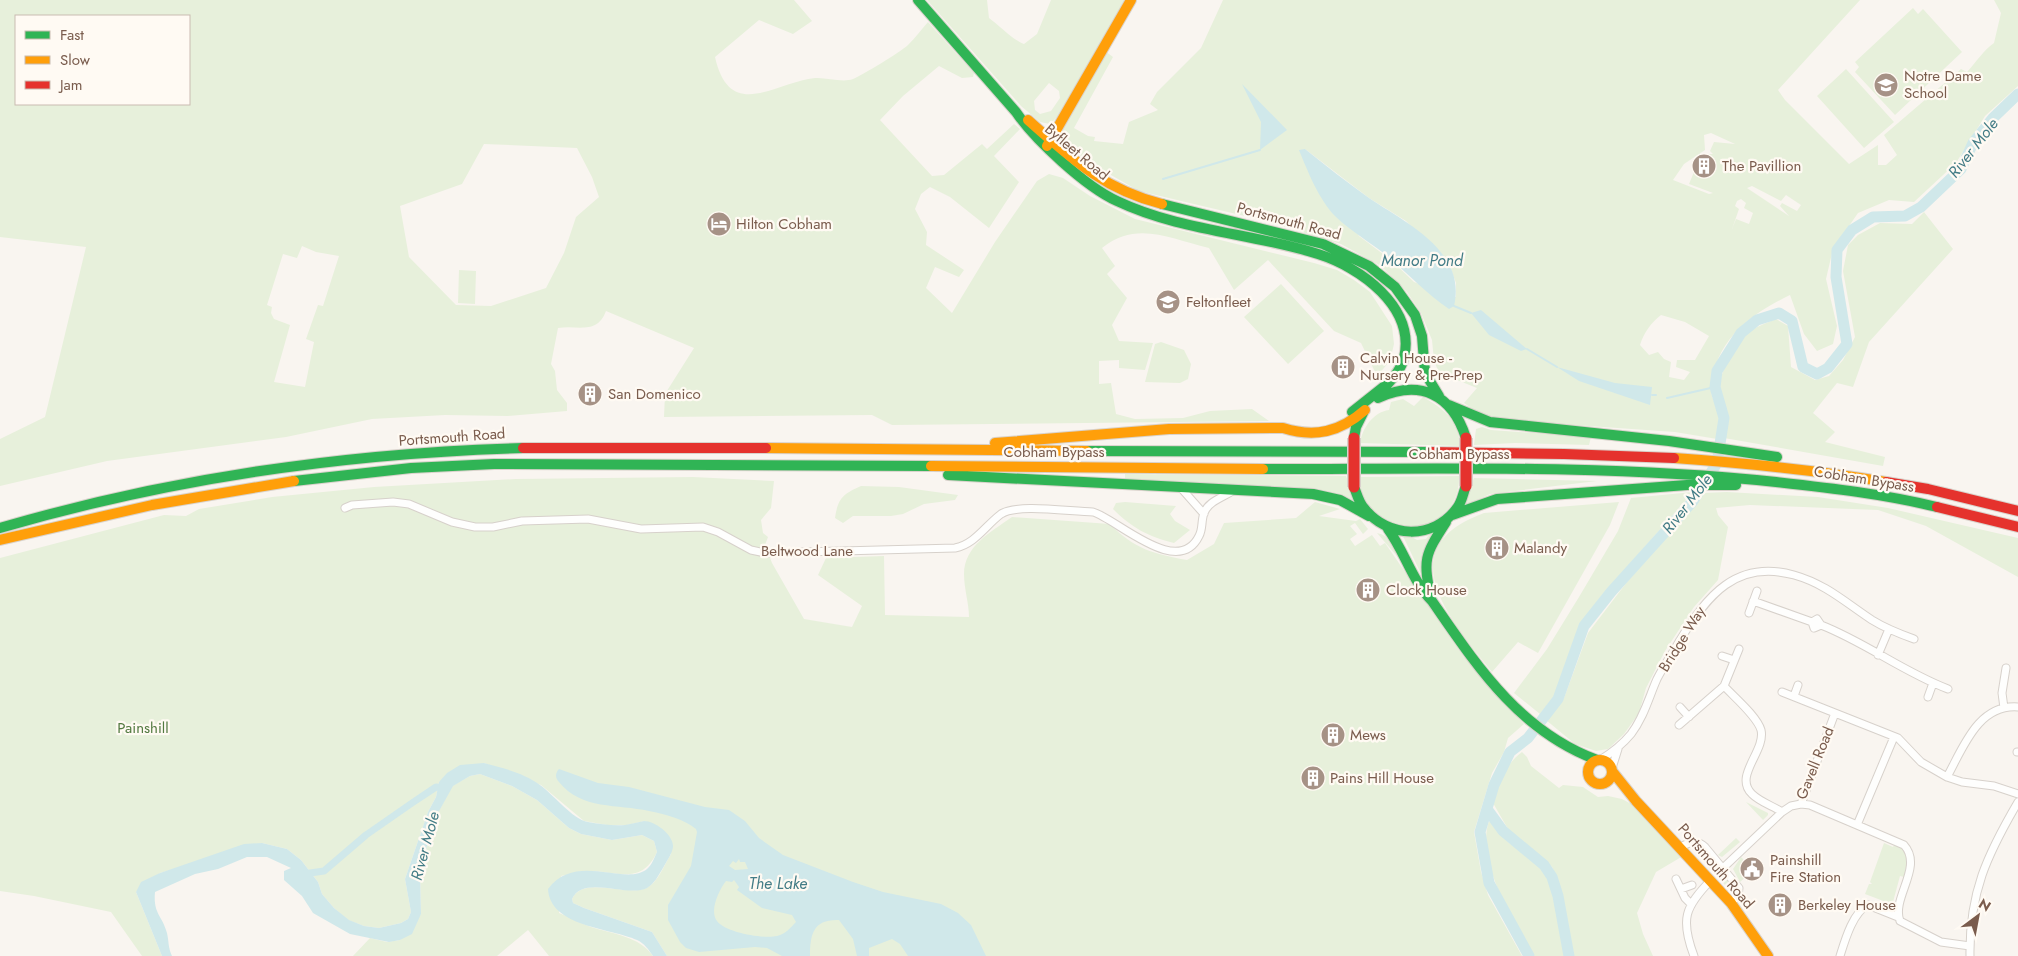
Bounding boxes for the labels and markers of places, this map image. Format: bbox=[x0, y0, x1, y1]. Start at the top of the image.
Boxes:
place label: Notre Dame School bbox=[1904, 65, 1982, 104]
school or university icon: Notre Dame School bbox=[1873, 72, 1899, 98]
building icon: The Pavillion bbox=[1691, 153, 1717, 179]
place label: The Pavillion bbox=[1722, 155, 1801, 177]
hotel icon: Hilton Cobham bbox=[706, 211, 732, 237]
place label: Hilton Cobham bbox=[736, 213, 832, 235]
school or university icon: Feltonfleet bbox=[1155, 289, 1181, 315]
place label: Feltonfleet bbox=[1186, 291, 1251, 313]
place label: Calvin House - Nursery & Pre-Prep bbox=[1360, 347, 1483, 386]
building icon: Calvin House - Nursery & Pre-Prep bbox=[1330, 354, 1356, 380]
building icon: San Domenico bbox=[577, 381, 603, 407]
place label: San Domenico bbox=[608, 383, 701, 405]
building icon: Malandy bbox=[1484, 535, 1510, 561]
place label: Malandy bbox=[1514, 537, 1567, 559]
building icon: Clock House bbox=[1355, 577, 1381, 603]
place label: Clock House bbox=[1386, 579, 1467, 601]
building icon: Mews bbox=[1320, 722, 1346, 748]
place label: Mews bbox=[1350, 724, 1386, 746]
building icon: Pains Hill House bbox=[1300, 765, 1326, 791]
place label: Pains Hill House bbox=[1330, 767, 1434, 789]
place label: Painshill Fire Station bbox=[1770, 849, 1841, 888]
public building icon: Painshill Fire Station bbox=[1739, 856, 1765, 882]
building icon: Berkeley House bbox=[1767, 892, 1793, 918]
place label: Berkeley House bbox=[1798, 894, 1896, 916]

